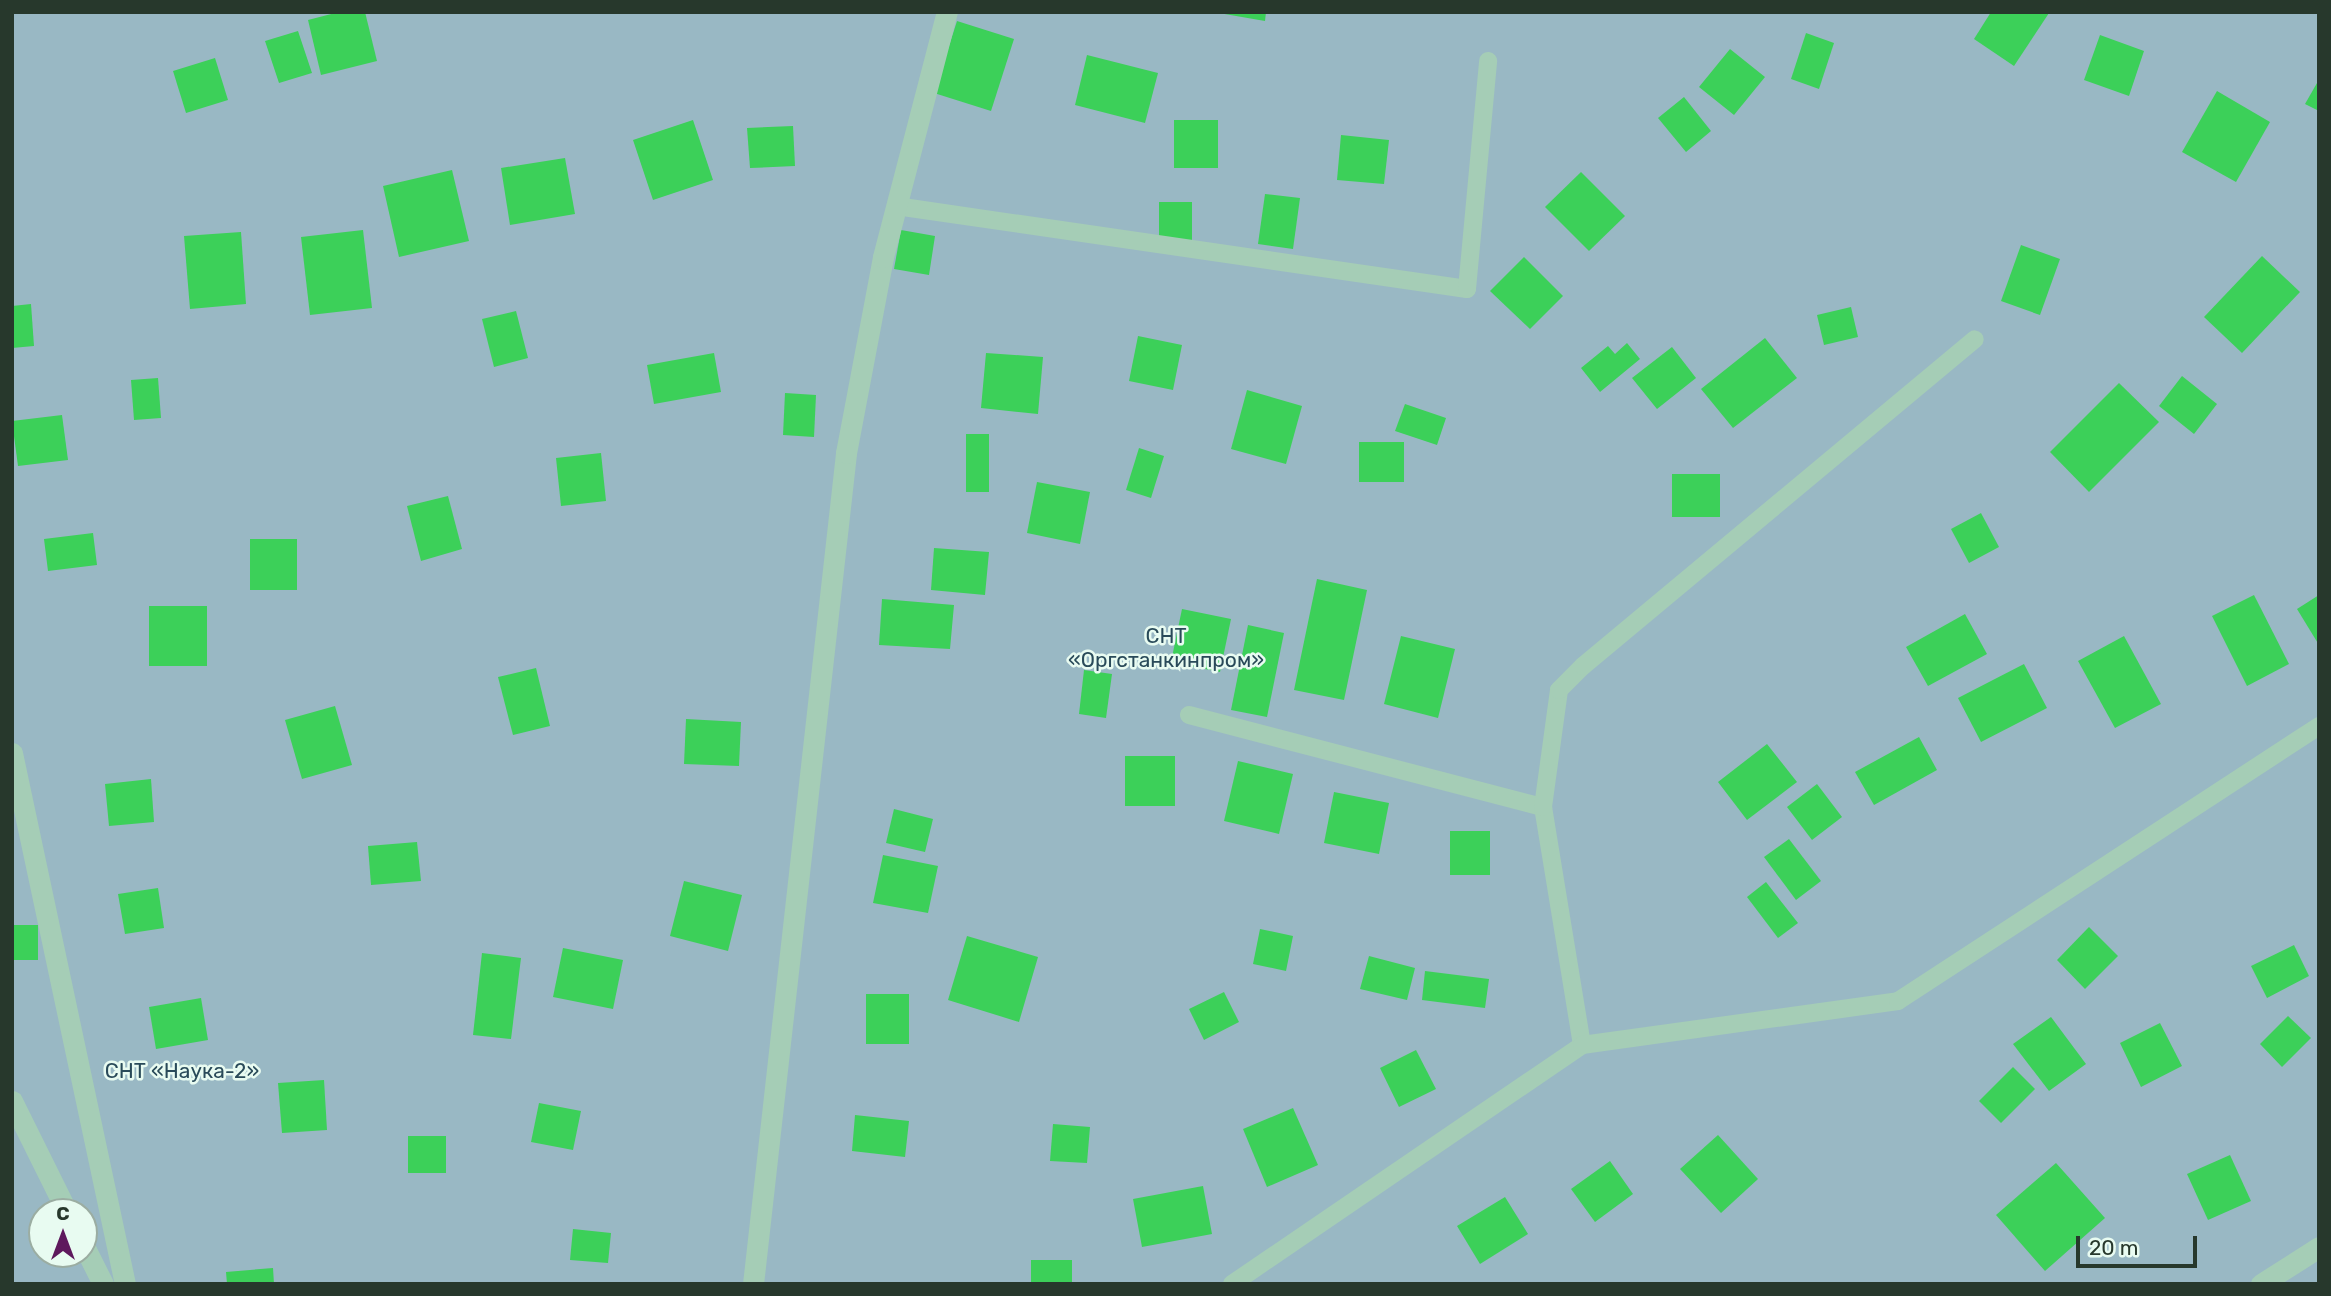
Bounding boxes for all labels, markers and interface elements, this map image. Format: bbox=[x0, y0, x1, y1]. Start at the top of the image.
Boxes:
park label: СНТ «Оргстанкинпром» bbox=[1068, 623, 1264, 673]
park label: СНТ «Наука-2» bbox=[105, 1058, 259, 1084]
north arrow bbox=[28, 1198, 98, 1268]
text: С bbox=[56, 1202, 70, 1225]
scale bar bbox=[2079, 1222, 2200, 1266]
text: 20 m bbox=[2089, 1235, 2138, 1260]

